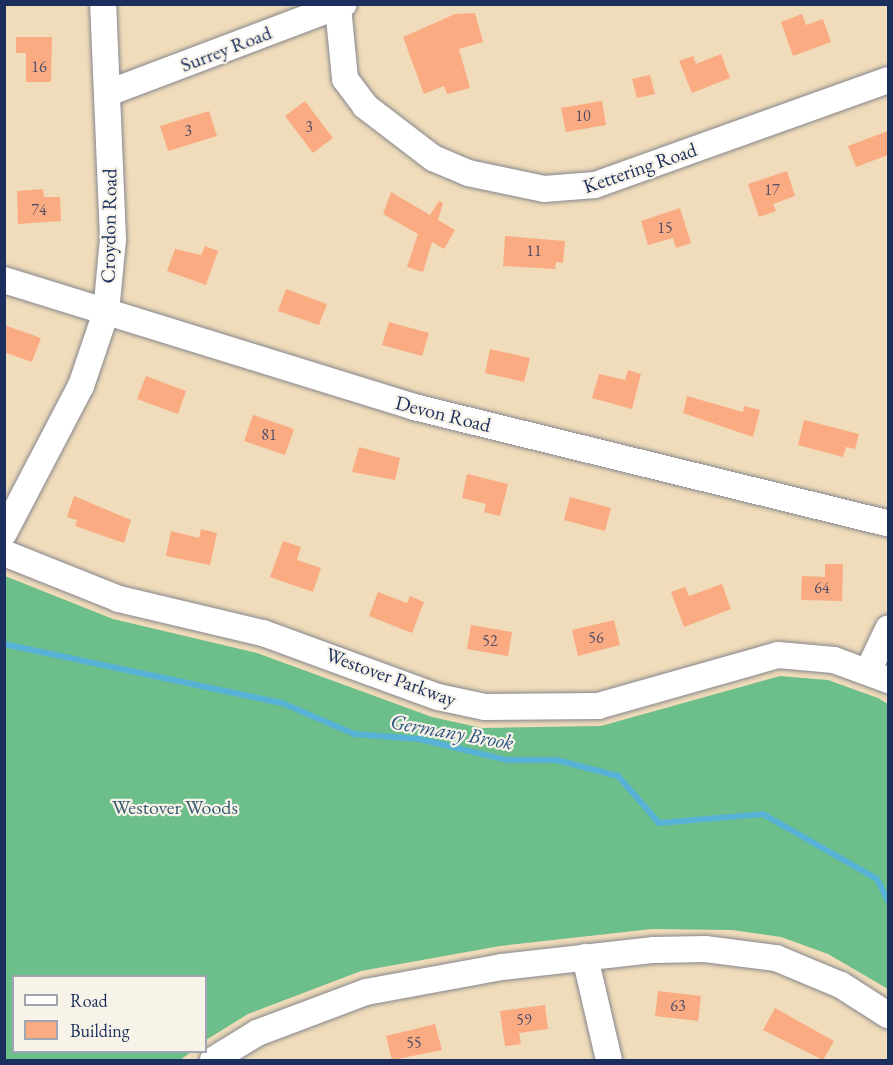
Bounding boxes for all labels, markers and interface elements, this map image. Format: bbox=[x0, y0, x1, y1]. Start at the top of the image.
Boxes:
street label: Surrey Road bbox=[177, 21, 275, 77]
house number: 16 bbox=[31, 57, 47, 77]
house number: 10 bbox=[575, 106, 591, 126]
house number: 3 bbox=[305, 117, 313, 137]
house number: 3 bbox=[184, 121, 192, 141]
street label: Kettering Road bbox=[580, 137, 700, 199]
street label: Croydon Road bbox=[96, 168, 122, 284]
house number: 17 bbox=[764, 180, 780, 200]
house number: 74 bbox=[31, 200, 47, 220]
house number: 15 bbox=[657, 218, 673, 238]
house number: 11 bbox=[526, 241, 542, 261]
street label: Devon Road bbox=[393, 391, 493, 437]
house number: 81 bbox=[261, 425, 277, 445]
house number: 64 bbox=[814, 578, 830, 598]
house number: 56 bbox=[588, 628, 604, 648]
house number: 52 bbox=[482, 631, 498, 651]
street label: Westover Parkway bbox=[322, 642, 460, 712]
water label: Germany Brook bbox=[389, 709, 515, 755]
park label: Westover Woods bbox=[112, 795, 238, 819]
legend bbox=[12, 975, 207, 1053]
text: Road bbox=[70, 989, 108, 1012]
house number: 63 bbox=[670, 996, 686, 1016]
house number: 59 bbox=[516, 1010, 532, 1030]
text: Building bbox=[70, 1019, 130, 1042]
house number: 55 bbox=[406, 1033, 422, 1053]

